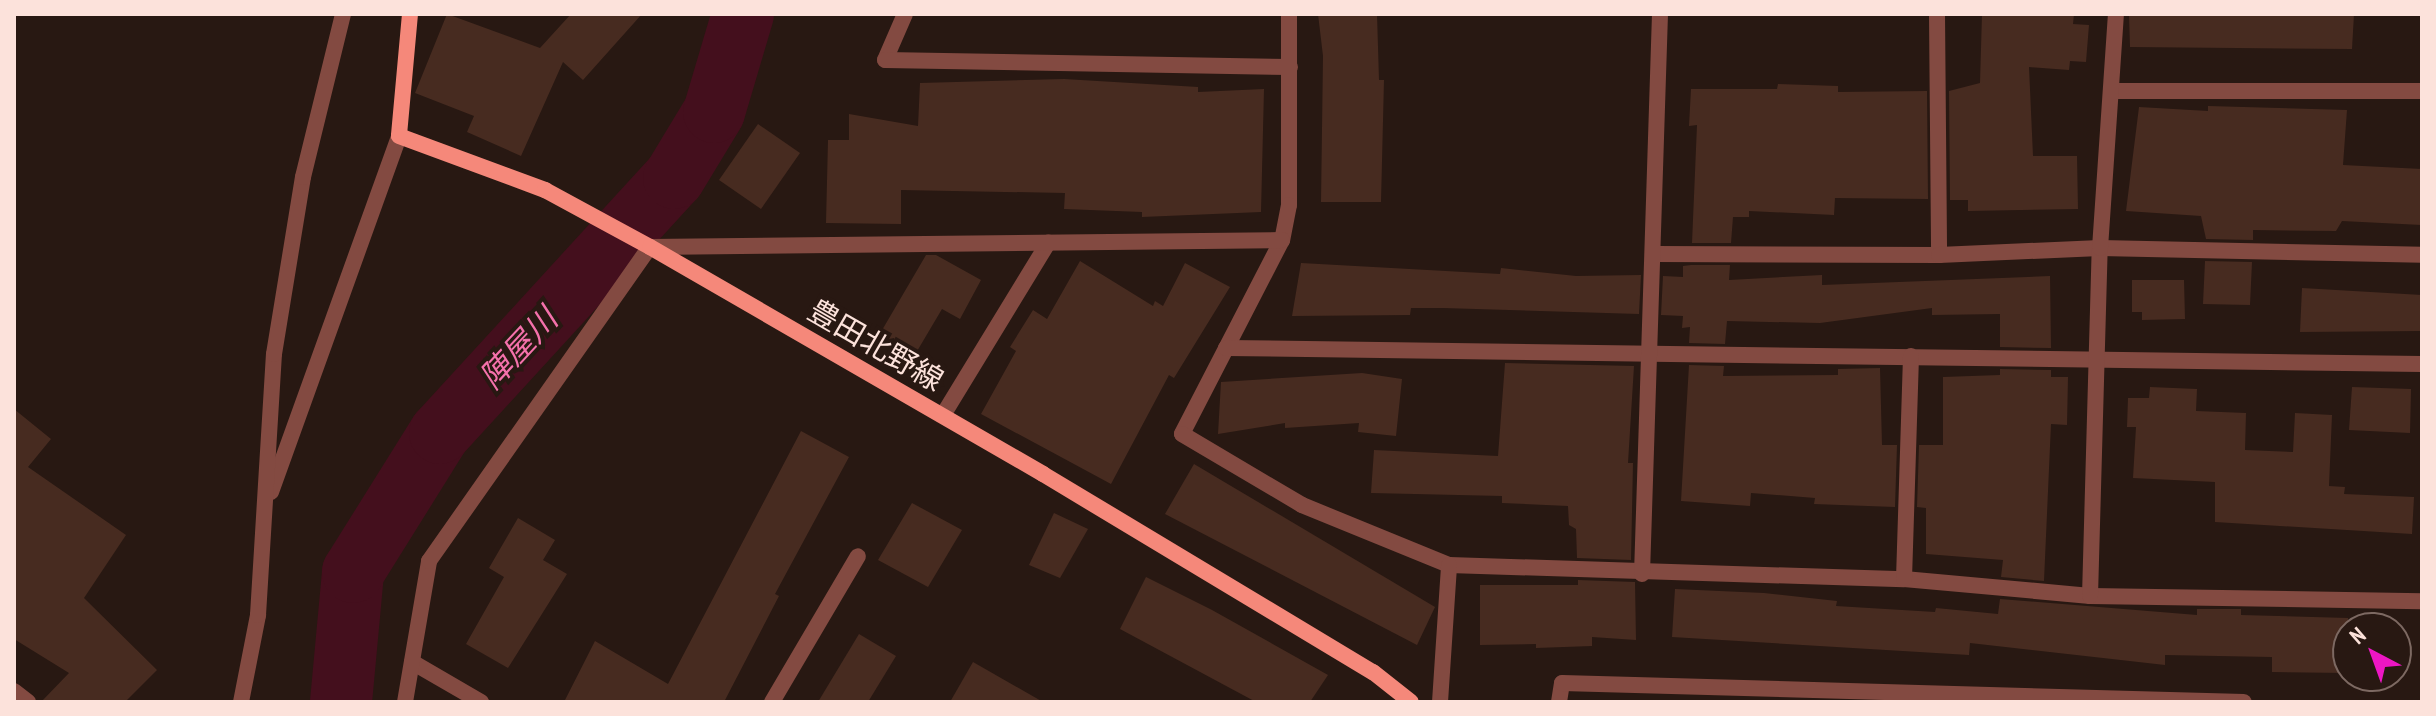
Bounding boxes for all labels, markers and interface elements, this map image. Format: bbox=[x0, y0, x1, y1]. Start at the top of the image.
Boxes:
street label: 豊田北野線 bbox=[802, 292, 950, 398]
water label: 陣屋川 bbox=[471, 300, 565, 396]
north arrow bbox=[2332, 612, 2412, 692]
text: N bbox=[2344, 621, 2371, 650]

